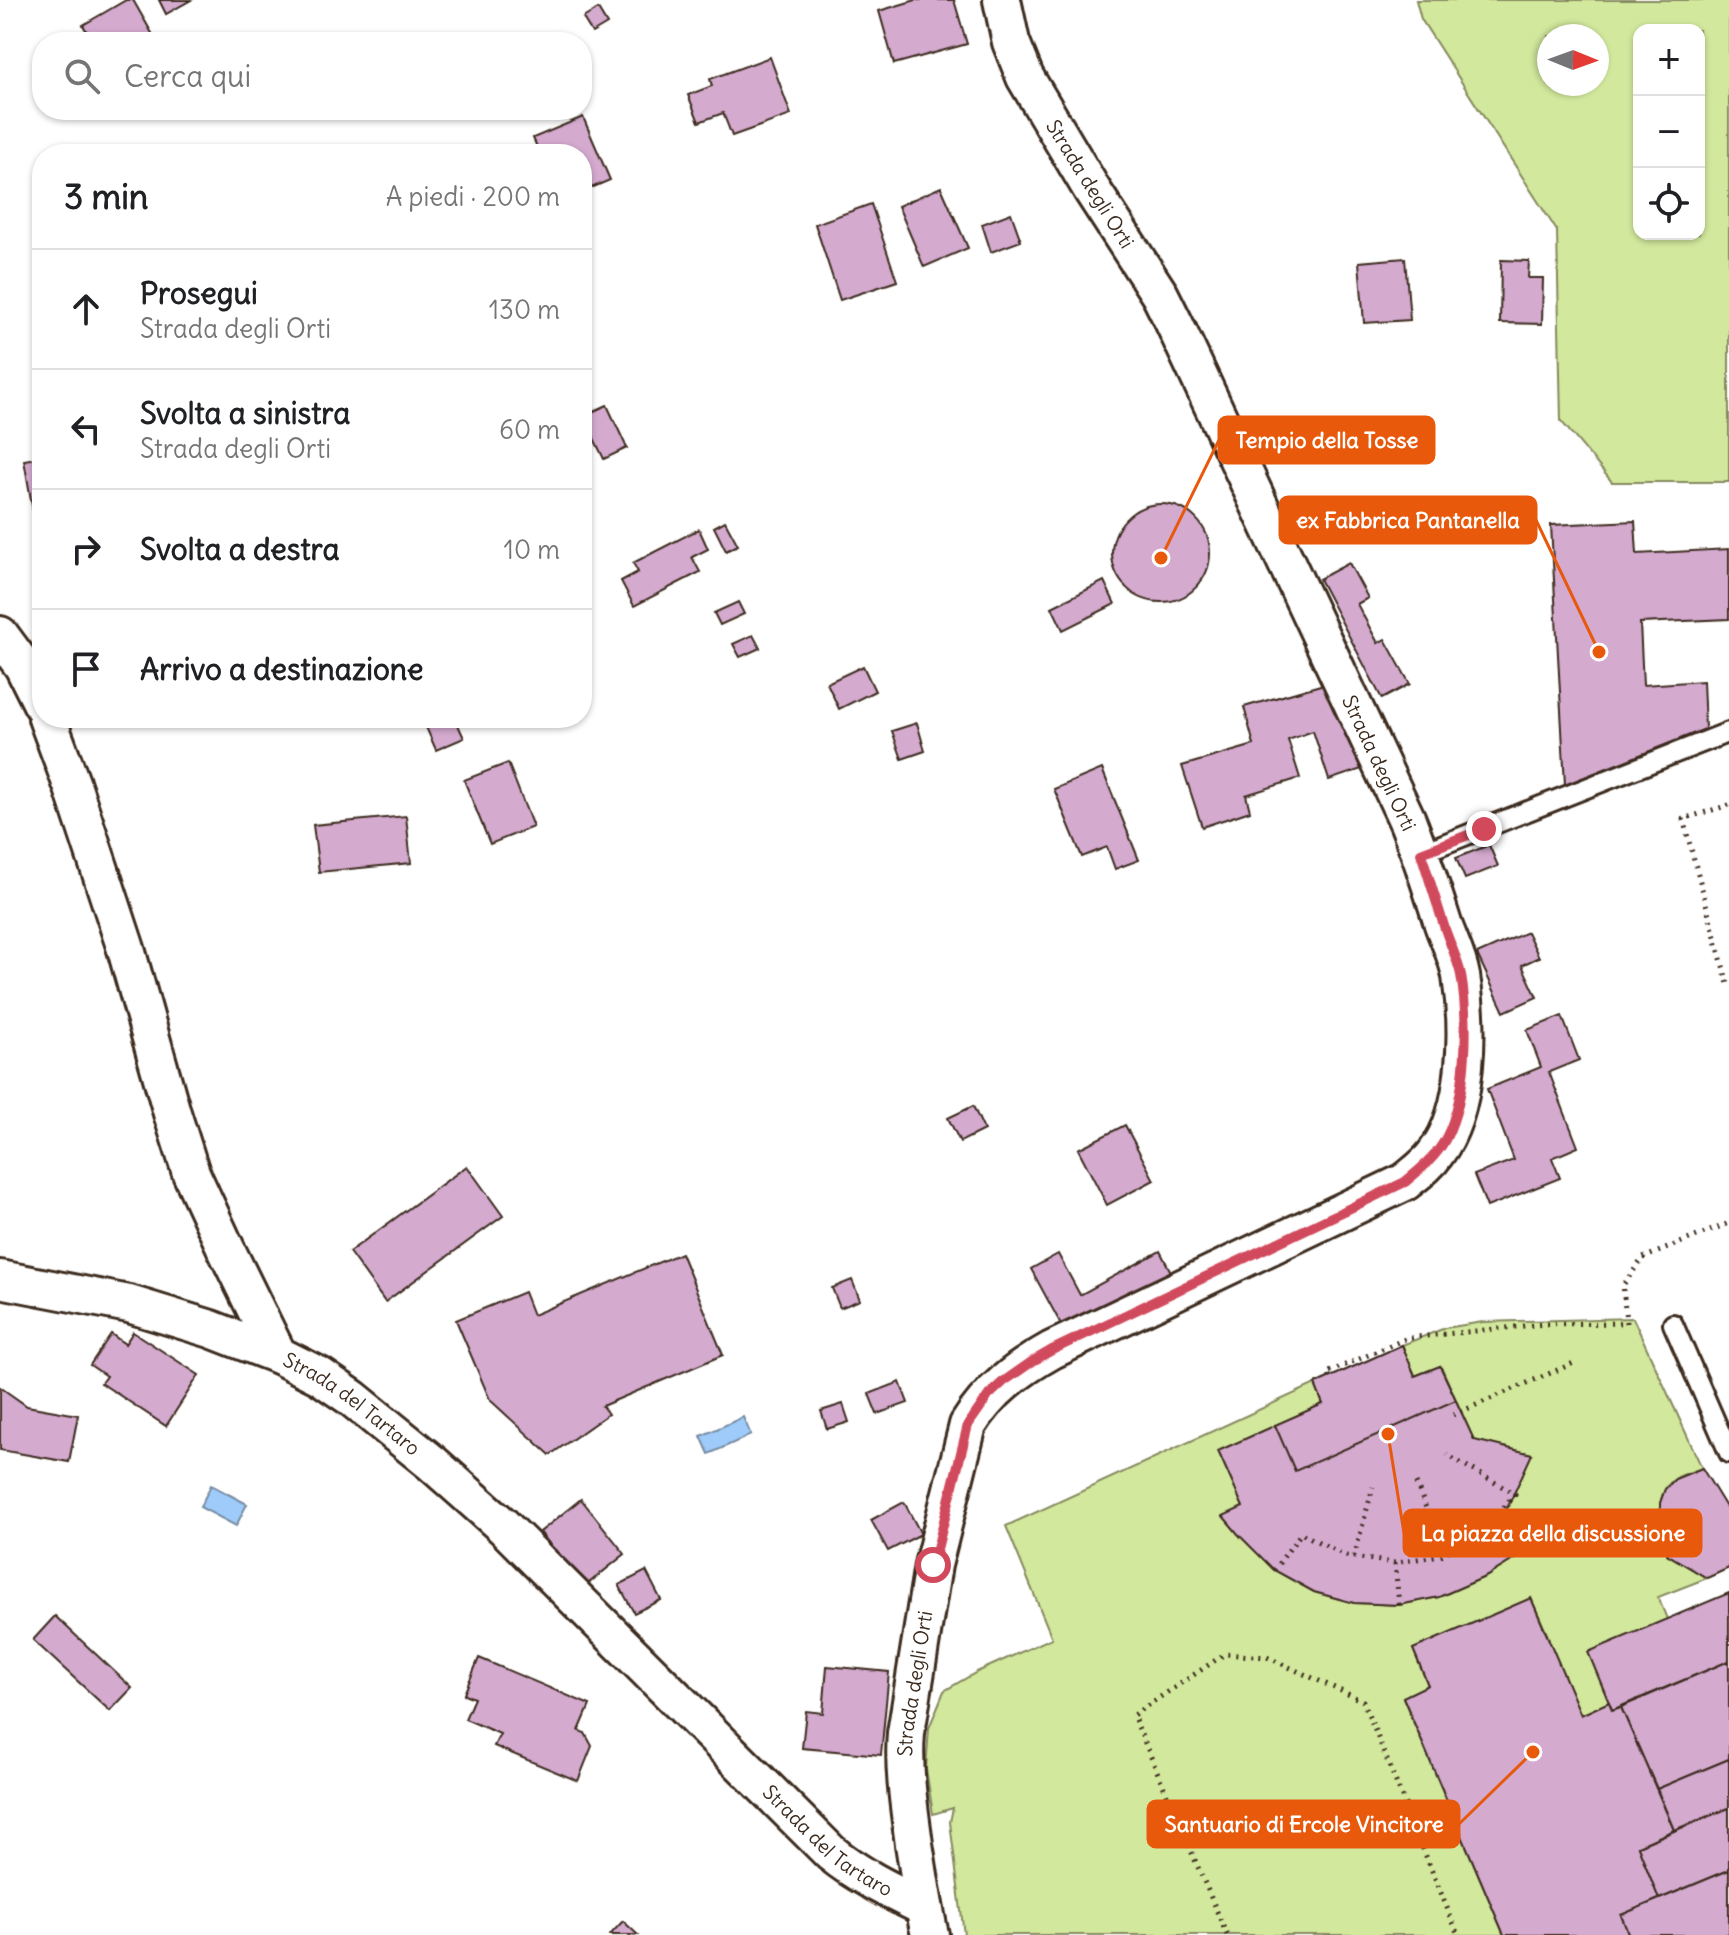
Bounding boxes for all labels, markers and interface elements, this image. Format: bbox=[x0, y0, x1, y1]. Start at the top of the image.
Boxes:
north arrow bbox=[1537, 24, 1609, 96]
map controls bbox=[1633, 24, 1705, 240]
button: + bbox=[1633, 24, 1705, 96]
search box bbox=[32, 32, 592, 120]
icon: search bbox=[60, 54, 104, 98]
text: Cerca qui bbox=[124, 57, 251, 95]
button: − bbox=[1633, 96, 1705, 168]
street label: Strada degli Orti bbox=[1041, 115, 1140, 253]
button: locate bbox=[1633, 168, 1705, 240]
text: 3 min bbox=[64, 175, 149, 218]
text: A piedi · 200 m bbox=[386, 180, 560, 213]
text: Prosegui bbox=[140, 274, 258, 312]
icon: ahead bbox=[64, 287, 108, 331]
text: 130 m bbox=[489, 293, 560, 326]
text: Strada degli Orti bbox=[140, 312, 331, 345]
text: Svolta a sinistra bbox=[140, 394, 350, 432]
icon: left bbox=[64, 407, 108, 451]
text: 60 m bbox=[499, 413, 560, 446]
callout: Tempio della Tosse bbox=[1219, 417, 1434, 463]
text: Tempio della Tosse bbox=[1236, 426, 1419, 454]
text: Strada degli Orti bbox=[140, 432, 331, 465]
callout: ex Fabbrica Pantanella bbox=[1280, 497, 1536, 543]
text: ex Fabbrica Pantanella bbox=[1296, 506, 1520, 534]
icon: right bbox=[64, 527, 108, 571]
text: Svolta a destra bbox=[140, 530, 340, 568]
text: 10 m bbox=[504, 533, 560, 566]
icon: arrive bbox=[64, 647, 108, 691]
text: Arrivo a destinazione bbox=[140, 650, 423, 688]
street label: Strada degli Orti bbox=[1337, 691, 1422, 835]
route end bbox=[1466, 811, 1502, 847]
street label: Strada del Tartaro bbox=[279, 1347, 426, 1461]
callout: La piazza della discussione bbox=[1404, 1510, 1701, 1556]
text: La piazza della discussione bbox=[1421, 1519, 1685, 1547]
route start bbox=[915, 1547, 951, 1583]
street label: Strada degli Orti bbox=[892, 1609, 937, 1757]
street label: Strada del Tartaro bbox=[758, 1779, 897, 1901]
callout: Santuario di Ercole Vincitore bbox=[1148, 1801, 1459, 1847]
text: Santuario di Ercole Vincitore bbox=[1164, 1810, 1444, 1838]

